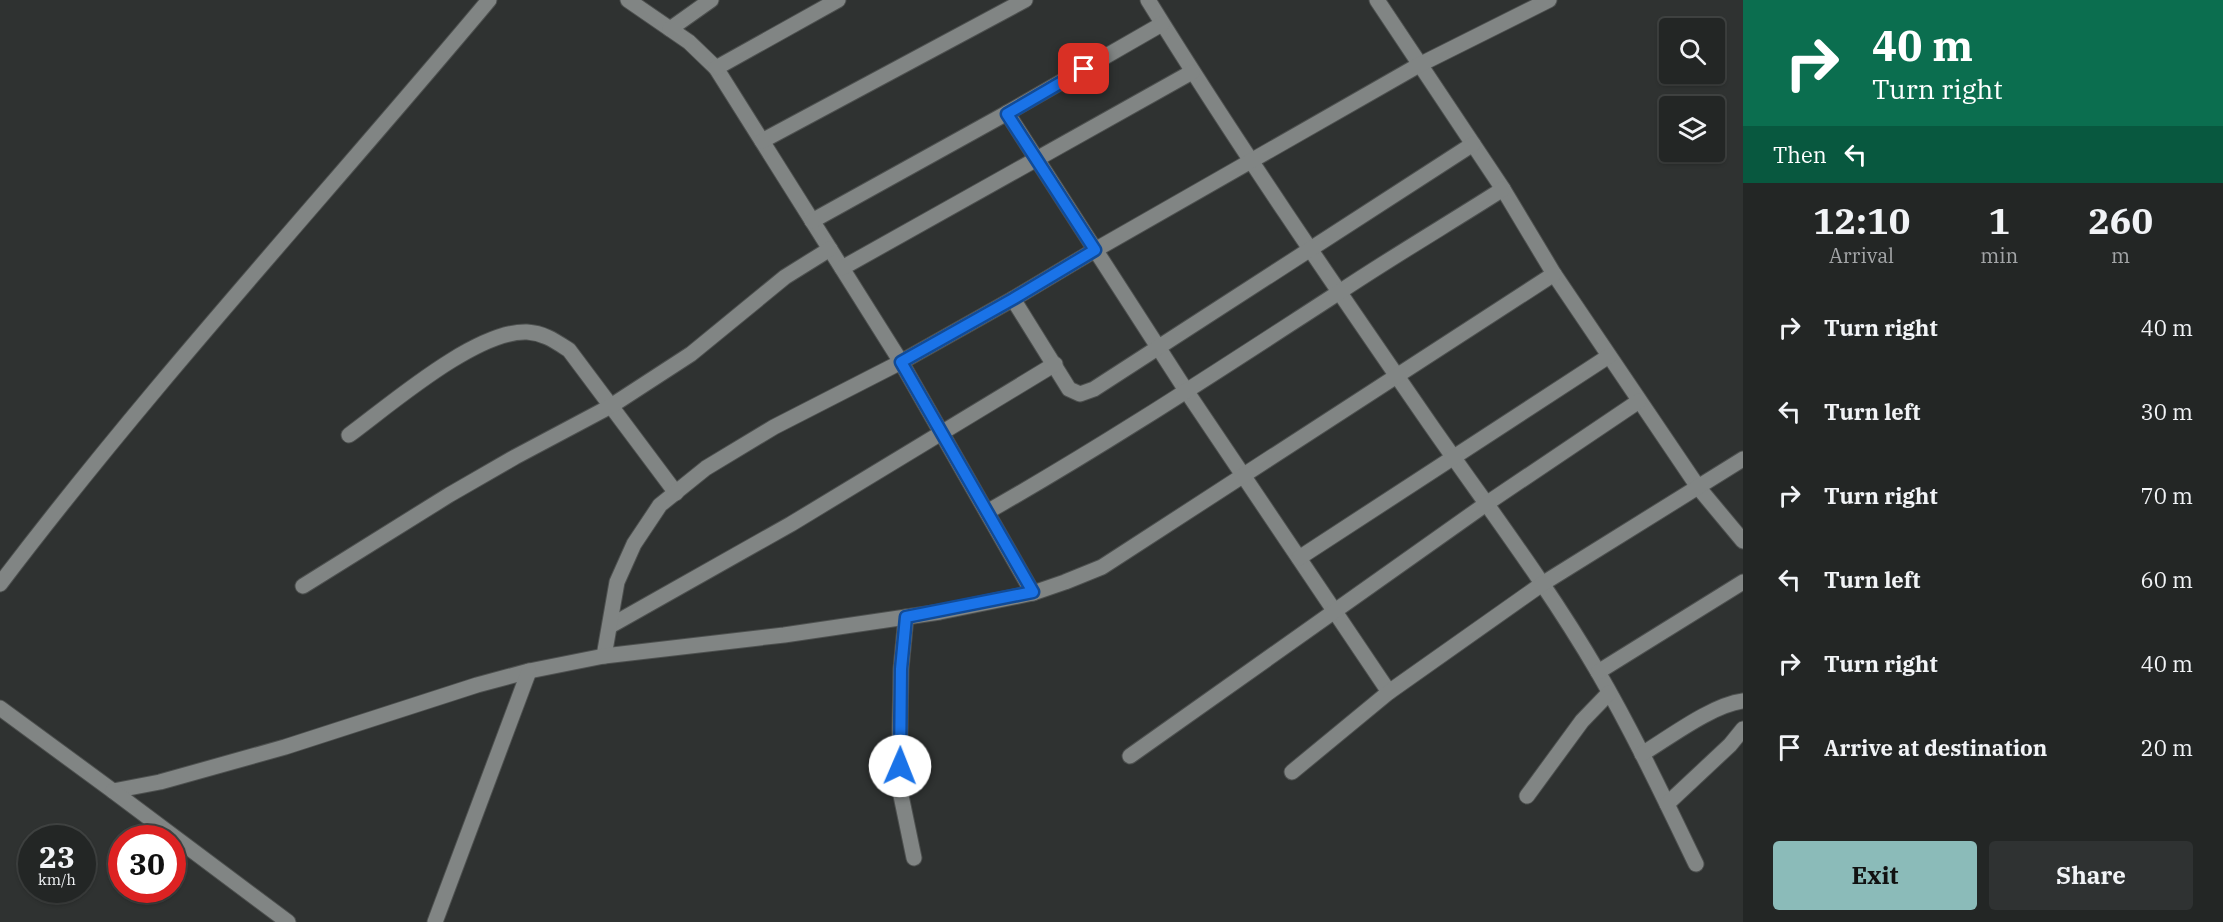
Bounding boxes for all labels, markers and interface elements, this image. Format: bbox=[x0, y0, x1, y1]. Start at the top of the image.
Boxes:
map controls bbox=[1659, 18, 1725, 162]
button: search bbox=[1659, 18, 1725, 84]
text: 40 m bbox=[1872, 18, 1973, 73]
icon: right bbox=[1773, 24, 1851, 102]
pin bbox=[1058, 43, 1109, 94]
icon: arrive bbox=[1067, 52, 1100, 85]
text: Turn right bbox=[1872, 71, 2003, 106]
button: layers bbox=[1659, 96, 1725, 162]
icon: left bbox=[1839, 138, 1872, 171]
text: Then bbox=[1773, 140, 1827, 169]
text: 12:10 bbox=[1813, 197, 1910, 244]
text: 1 bbox=[1988, 197, 2010, 244]
text: 260 bbox=[2088, 197, 2153, 244]
text: Arrival bbox=[1829, 242, 1894, 269]
text: min bbox=[1980, 242, 2018, 269]
text: m bbox=[2111, 242, 2130, 269]
icon: right bbox=[1773, 311, 1806, 344]
text: Turn right bbox=[1824, 313, 1938, 342]
text: 40 m bbox=[2141, 313, 2193, 342]
icon: left bbox=[1773, 395, 1806, 428]
text: Turn left bbox=[1824, 397, 1920, 426]
text: 30 m bbox=[2141, 397, 2193, 426]
icon: right bbox=[1773, 479, 1806, 512]
text: Turn right bbox=[1824, 481, 1938, 510]
text: 70 m bbox=[2141, 481, 2193, 510]
icon: left bbox=[1773, 563, 1806, 596]
text: Turn left bbox=[1824, 565, 1920, 594]
text: 60 m bbox=[2141, 565, 2193, 594]
icon: right bbox=[1773, 647, 1806, 680]
text: Turn right bbox=[1824, 649, 1938, 678]
text: 40 m bbox=[2141, 649, 2193, 678]
icon: arrive bbox=[1773, 731, 1806, 764]
text: Arrive at destination bbox=[1824, 733, 2047, 762]
text: 20 m bbox=[2141, 733, 2193, 762]
position arrow bbox=[868, 734, 932, 798]
speed limit sign: 30 bbox=[108, 825, 186, 903]
text: 23 bbox=[39, 837, 75, 876]
button: Exit bbox=[1773, 841, 1977, 910]
button: Share bbox=[1989, 841, 2193, 910]
text: km/h bbox=[38, 870, 76, 889]

